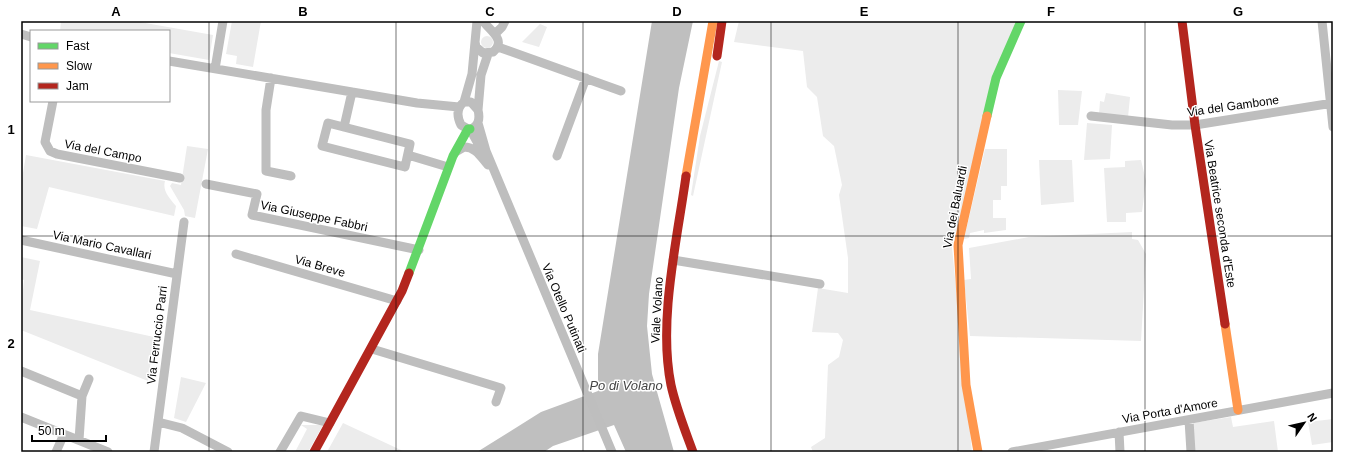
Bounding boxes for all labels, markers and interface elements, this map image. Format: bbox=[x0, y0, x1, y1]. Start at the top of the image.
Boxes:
text: A bbox=[111, 4, 121, 19]
text: B bbox=[298, 4, 308, 19]
text: C bbox=[485, 4, 495, 19]
text: D bbox=[672, 4, 682, 19]
text: E bbox=[860, 4, 869, 19]
text: F bbox=[1047, 4, 1055, 19]
text: G bbox=[1233, 4, 1243, 19]
legend bbox=[30, 30, 170, 102]
text: Fast bbox=[66, 39, 90, 53]
text: Slow bbox=[66, 59, 92, 73]
text: Jam bbox=[66, 79, 89, 93]
street label: Via del Gambone bbox=[1186, 93, 1280, 119]
text: 1 bbox=[7, 122, 15, 137]
street label: Via del Campo bbox=[63, 137, 143, 165]
street label: Via Beatrice seconda d'Este bbox=[1201, 139, 1239, 289]
street label: Via dei Baluardi bbox=[940, 165, 970, 249]
street label: Via Giuseppe Fabbri bbox=[259, 198, 369, 234]
street label: Via Mario Cavallari bbox=[51, 228, 153, 262]
street label: Via Breve bbox=[293, 252, 347, 280]
street label: Via Otello Putinati bbox=[539, 261, 589, 355]
street label: Viale Volano bbox=[648, 276, 666, 344]
street label: Via Ferruccio Parri bbox=[144, 285, 170, 385]
text: 2 bbox=[7, 336, 15, 351]
water label: Po di Volano bbox=[589, 378, 663, 393]
street label: Via Porta d'Amore bbox=[1121, 396, 1219, 426]
north arrow bbox=[1284, 403, 1324, 443]
text: N bbox=[1305, 411, 1320, 424]
scale bar bbox=[32, 417, 106, 443]
text: 50 m bbox=[38, 424, 65, 438]

